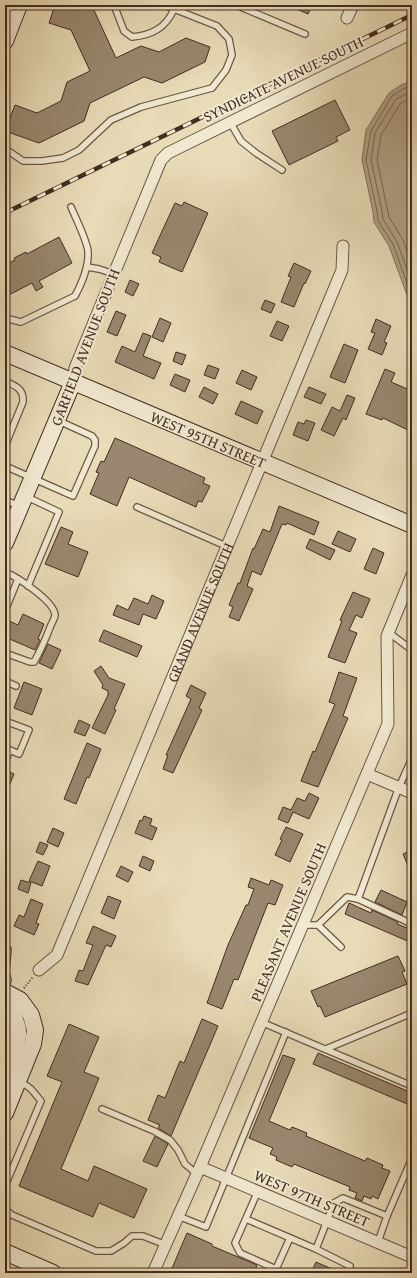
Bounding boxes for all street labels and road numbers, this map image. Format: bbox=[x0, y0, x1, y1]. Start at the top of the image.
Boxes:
street label: SYNDICATE AVENUE SOUTH bbox=[199, 31, 367, 127]
street label: GARFIELD AVENUE SOUTH bbox=[45, 266, 125, 428]
street label: WEST 95TH STREET bbox=[148, 405, 270, 473]
street label: GRAND AVENUE SOUTH bbox=[161, 539, 238, 685]
street label: PLEASANT AVENUE SOUTH bbox=[245, 839, 331, 1005]
street label: WEST 97TH STREET bbox=[251, 1164, 373, 1232]

